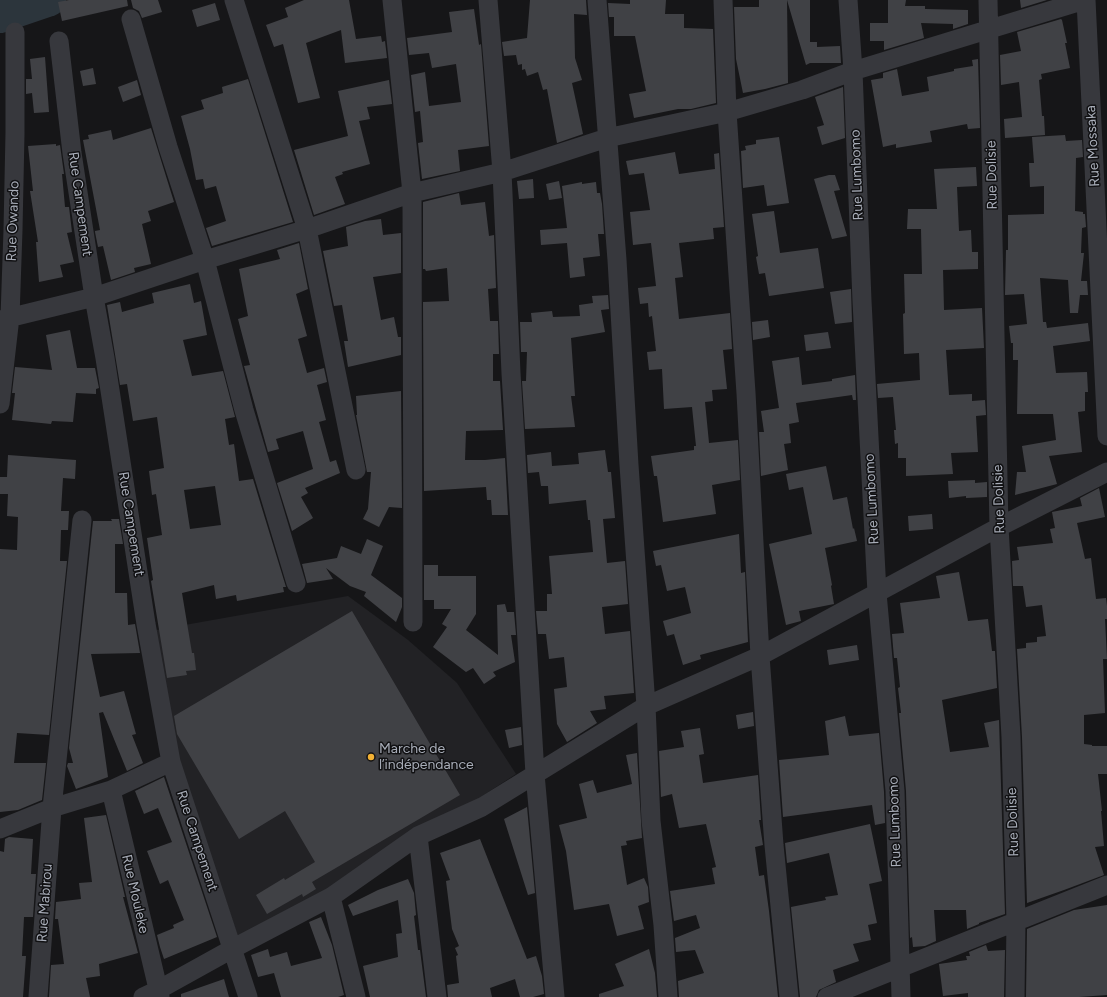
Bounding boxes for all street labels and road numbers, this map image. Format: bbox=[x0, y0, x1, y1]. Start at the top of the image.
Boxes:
street label: Rue Mossaka bbox=[1082, 105, 1104, 187]
street label: Rue Lumbomo bbox=[847, 129, 867, 221]
street label: Rue Dolisie bbox=[983, 140, 1001, 210]
street label: Rue Campement bbox=[64, 151, 96, 257]
street label: Rue Owando bbox=[3, 180, 23, 262]
street label: Rue Lumbomo bbox=[861, 453, 883, 545]
street label: Rue Dolisie bbox=[989, 464, 1009, 534]
street label: Rue Campement bbox=[114, 471, 148, 577]
street label: Rue Lumbomo bbox=[885, 776, 905, 868]
street label: Rue Dolisie bbox=[1003, 787, 1023, 857]
street label: Rue Campement bbox=[173, 788, 221, 894]
street label: Rue Mouleke bbox=[118, 853, 152, 935]
street label: Rue Mabirou bbox=[34, 863, 56, 943]

